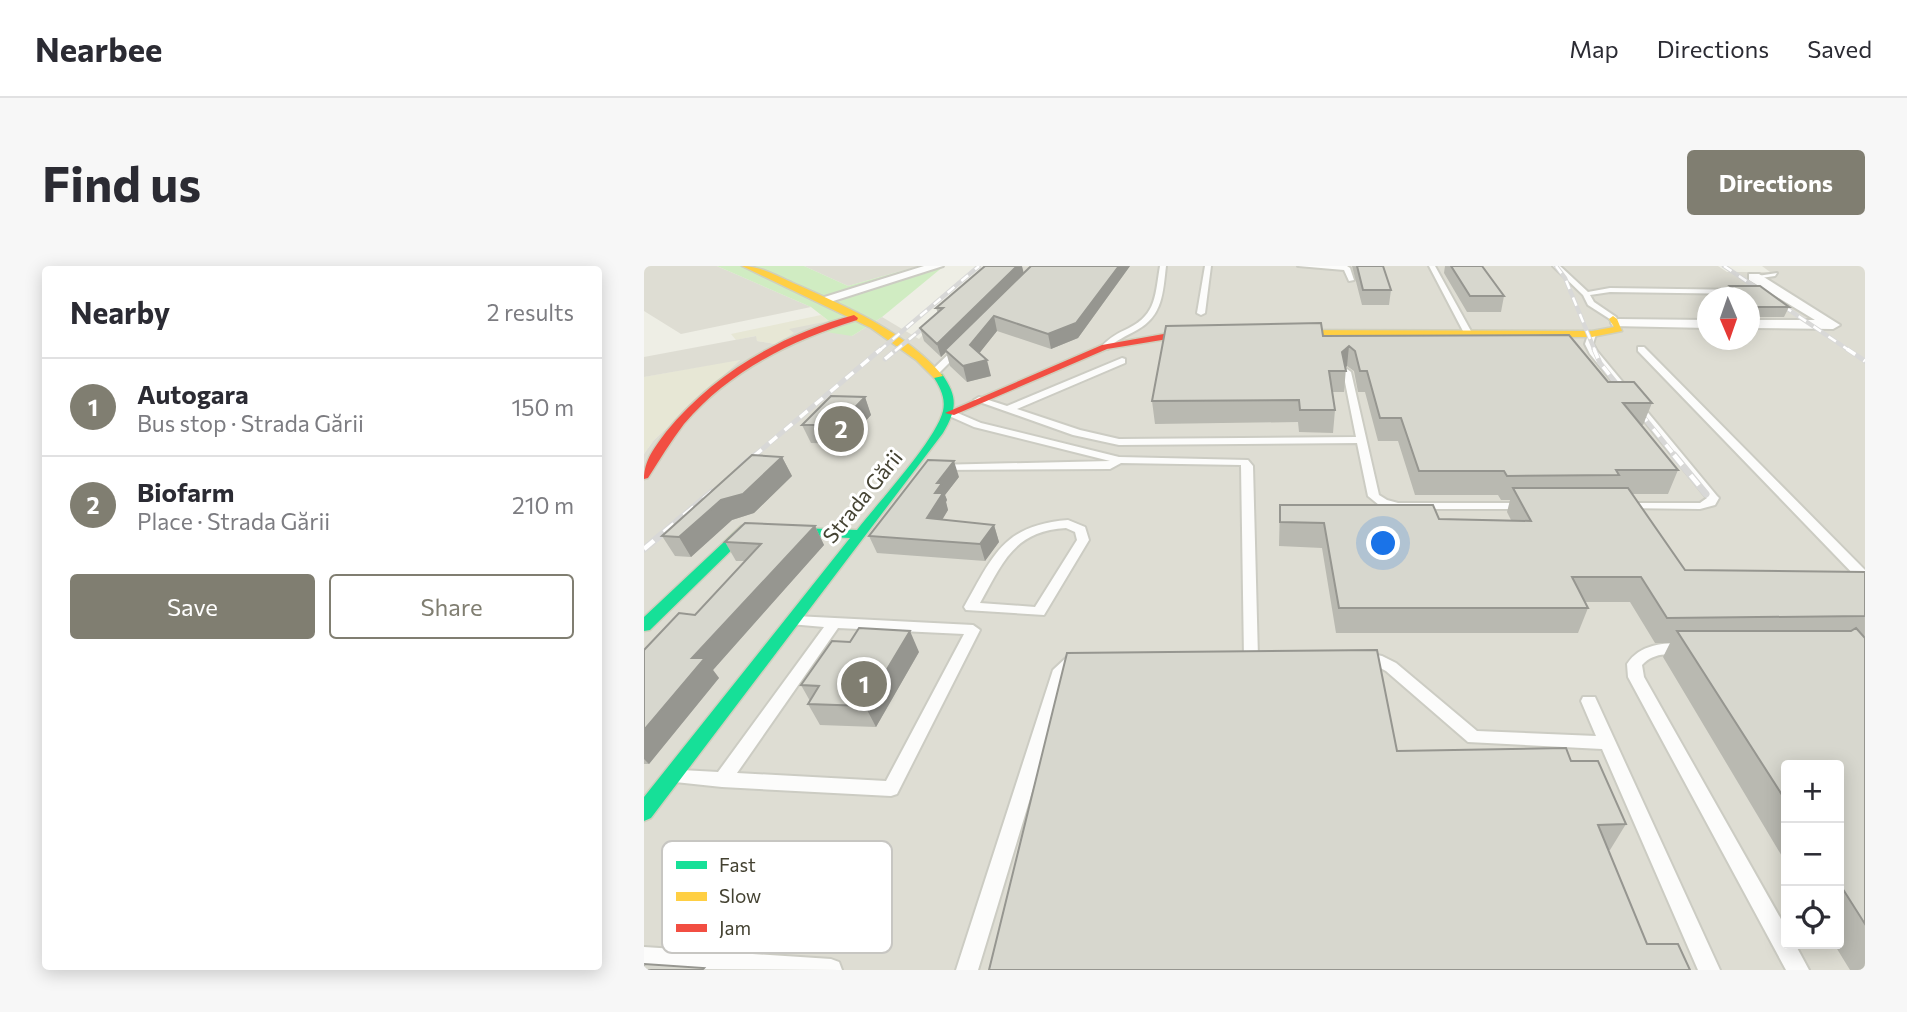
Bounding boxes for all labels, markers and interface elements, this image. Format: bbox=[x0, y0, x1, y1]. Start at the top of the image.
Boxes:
text: Nearbee bbox=[35, 28, 162, 69]
text: Map bbox=[1569, 34, 1619, 63]
text: Directions bbox=[1657, 34, 1769, 63]
text: Saved bbox=[1807, 34, 1872, 63]
button: Directions bbox=[1687, 150, 1865, 215]
text: Find us bbox=[42, 152, 201, 212]
north arrow bbox=[1697, 287, 1760, 350]
text: Nearby bbox=[70, 293, 170, 330]
text: 2 results bbox=[487, 298, 574, 326]
text: Autogara bbox=[137, 378, 249, 409]
text: 1 bbox=[88, 393, 98, 421]
text: 150 m bbox=[511, 393, 574, 421]
pin: 2 bbox=[818, 403, 864, 455]
text: Bus stop · Strada Gării bbox=[137, 409, 364, 437]
street label: Strada Gării bbox=[817, 444, 907, 548]
text: Biofarm bbox=[137, 476, 234, 507]
text: 2 bbox=[86, 491, 100, 519]
text: 210 m bbox=[512, 491, 574, 519]
text: Place · Strada Gării bbox=[137, 507, 330, 535]
your location bbox=[1366, 526, 1400, 560]
button: Save bbox=[70, 574, 315, 639]
button: Share bbox=[329, 574, 574, 639]
pin: 1 bbox=[841, 658, 887, 710]
map controls bbox=[1781, 760, 1844, 949]
button: + bbox=[1781, 760, 1844, 823]
button: − bbox=[1781, 823, 1844, 886]
legend bbox=[662, 841, 892, 953]
text: Fast bbox=[719, 853, 756, 876]
text: Slow bbox=[719, 884, 761, 907]
button: locate bbox=[1781, 886, 1844, 949]
text: Jam bbox=[719, 916, 751, 939]

